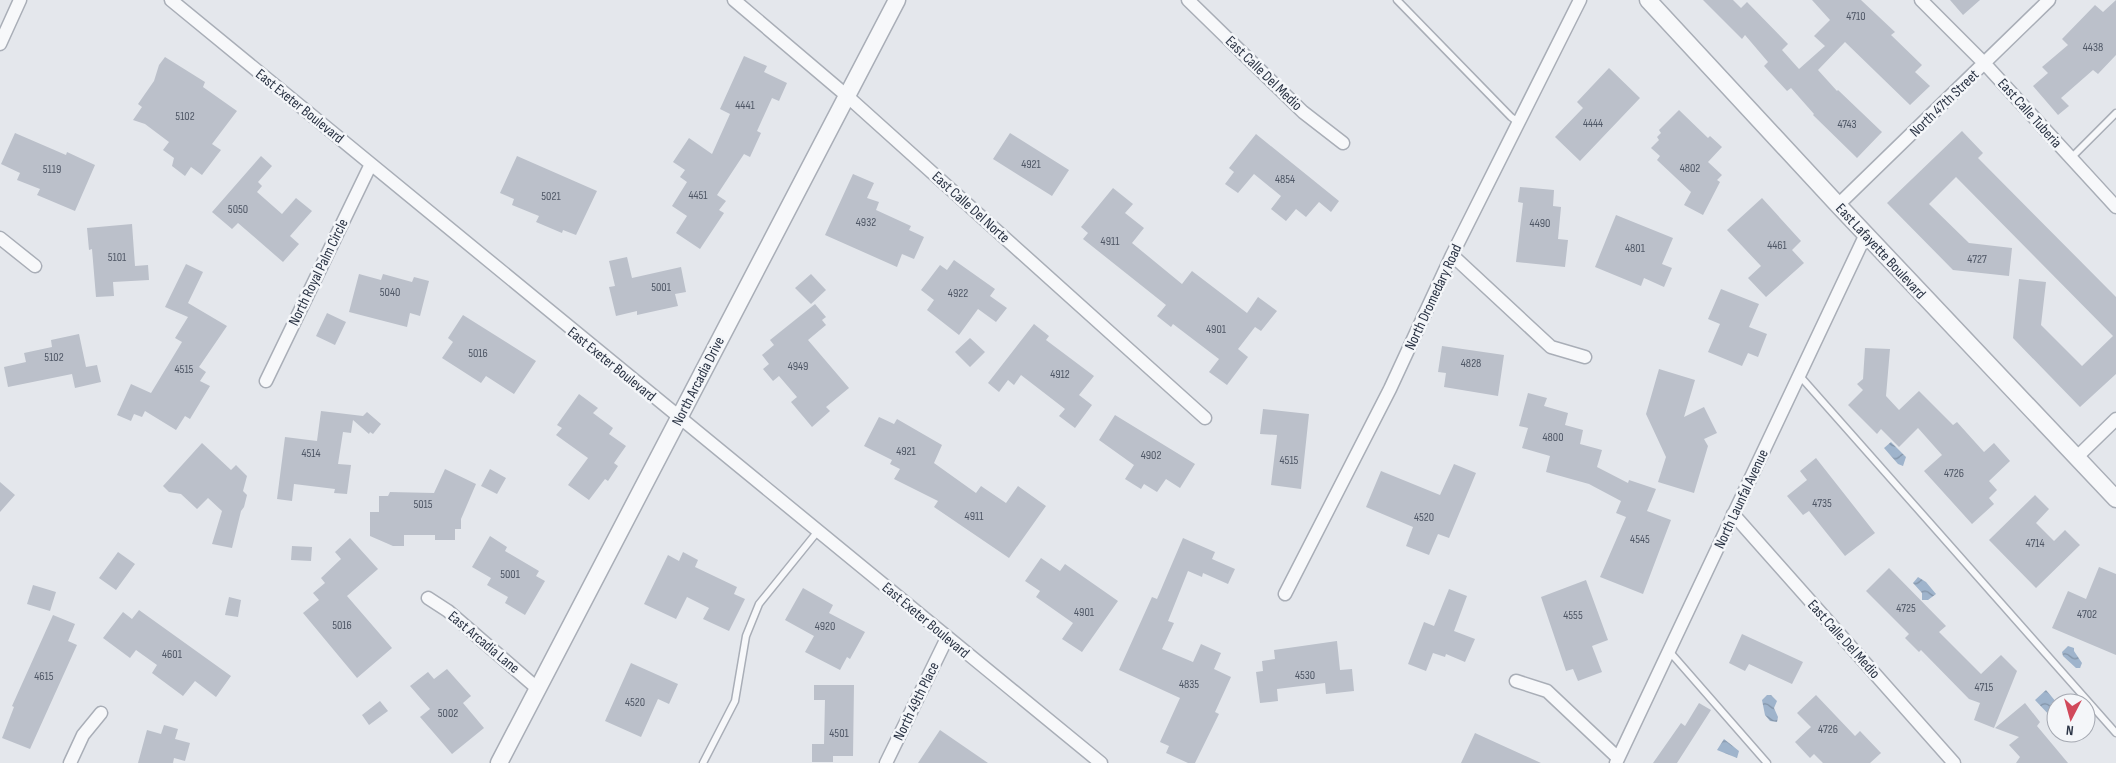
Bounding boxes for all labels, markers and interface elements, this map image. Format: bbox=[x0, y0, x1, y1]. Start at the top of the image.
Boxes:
house number: 4710 bbox=[1846, 9, 1866, 24]
street label: East Calle Del Medio bbox=[1221, 32, 1306, 115]
house number: 4438 bbox=[2083, 40, 2103, 55]
street label: East Exeter Boulevard bbox=[252, 65, 348, 148]
street label: North 47th Street bbox=[1906, 65, 1983, 141]
street label: East Calle Tuberia bbox=[1993, 75, 2066, 152]
house number: 4441 bbox=[735, 98, 755, 113]
house number: 5102 bbox=[175, 109, 195, 124]
house number: 4444 bbox=[1583, 116, 1603, 131]
house number: 4743 bbox=[1837, 117, 1857, 132]
house number: 4921 bbox=[1021, 157, 1042, 172]
house number: 4802 bbox=[1680, 161, 1700, 176]
house number: 5119 bbox=[43, 162, 61, 177]
street label: East Calle Del Norte bbox=[928, 167, 1014, 247]
house number: 4854 bbox=[1275, 172, 1295, 187]
house number: 4451 bbox=[688, 188, 708, 203]
house number: 5021 bbox=[541, 189, 561, 204]
street label: East Lafayette Boulevard bbox=[1831, 200, 1930, 303]
house number: 5050 bbox=[228, 202, 248, 217]
house number: 4932 bbox=[856, 215, 876, 230]
street label: North Royal Palm Circle bbox=[284, 216, 353, 329]
house number: 4490 bbox=[1530, 216, 1550, 231]
house number: 4911 bbox=[1101, 234, 1120, 249]
house number: 4461 bbox=[1767, 238, 1788, 253]
street label: North Dromedary Road bbox=[1401, 241, 1466, 353]
house number: 4801 bbox=[1625, 241, 1646, 256]
house number: 5101 bbox=[108, 250, 127, 265]
house number: 4727 bbox=[1967, 252, 1987, 267]
house number: 5001 bbox=[651, 280, 672, 295]
house number: 5040 bbox=[380, 285, 400, 300]
house number: 4922 bbox=[948, 286, 968, 301]
house number: 4901 bbox=[1206, 322, 1227, 337]
street label: East Exeter Boulevard bbox=[564, 323, 660, 406]
street label: North Arcadia Drive bbox=[668, 333, 729, 429]
house number: 5016 bbox=[468, 346, 488, 361]
house number: 5102 bbox=[44, 350, 64, 365]
house number: 4828 bbox=[1461, 356, 1481, 371]
house number: 4949 bbox=[788, 359, 808, 374]
house number: 4515 bbox=[175, 362, 194, 377]
house number: 4912 bbox=[1050, 367, 1070, 382]
house number: 4800 bbox=[1542, 430, 1564, 445]
house number: 4921 bbox=[896, 444, 917, 459]
house number: 4514 bbox=[301, 446, 321, 461]
street label: North Launfal Avenue bbox=[1710, 446, 1773, 552]
house number: 4902 bbox=[1141, 448, 1161, 463]
house number: 4515 bbox=[1280, 453, 1299, 468]
house number: 4726 bbox=[1944, 466, 1964, 481]
house number: 4735 bbox=[1812, 496, 1832, 511]
house number: 5015 bbox=[413, 497, 433, 512]
house number: 4911 bbox=[965, 509, 984, 524]
house number: 4520 bbox=[1414, 510, 1434, 525]
house number: 4545 bbox=[1630, 532, 1650, 547]
house number: 4714 bbox=[2026, 536, 2045, 551]
house number: 5001 bbox=[500, 567, 521, 582]
street label: East Exeter Boulevard bbox=[878, 578, 973, 662]
street label: East Calle Del Medio bbox=[1803, 596, 1884, 683]
house number: 4725 bbox=[1896, 601, 1916, 616]
house number: 4901 bbox=[1074, 605, 1095, 620]
street label: East Arcadia Lane bbox=[444, 607, 523, 678]
house number: 4702 bbox=[2077, 607, 2097, 622]
house number: 4555 bbox=[1563, 608, 1583, 623]
house number: 5016 bbox=[332, 618, 352, 633]
house number: 4920 bbox=[815, 619, 835, 634]
house number: 4601 bbox=[162, 647, 183, 662]
street label: North 49th Place bbox=[889, 659, 944, 744]
house number: 4530 bbox=[1295, 668, 1315, 683]
house number: 4615 bbox=[34, 669, 54, 684]
house number: 4835 bbox=[1179, 677, 1199, 692]
house number: 4715 bbox=[1975, 680, 1994, 695]
north arrow bbox=[2046, 693, 2096, 743]
house number: 4520 bbox=[625, 695, 645, 710]
house number: 5002 bbox=[438, 706, 458, 721]
house number: 4726 bbox=[1818, 722, 1838, 737]
text: N bbox=[2065, 722, 2074, 739]
house number: 4501 bbox=[829, 726, 850, 741]

